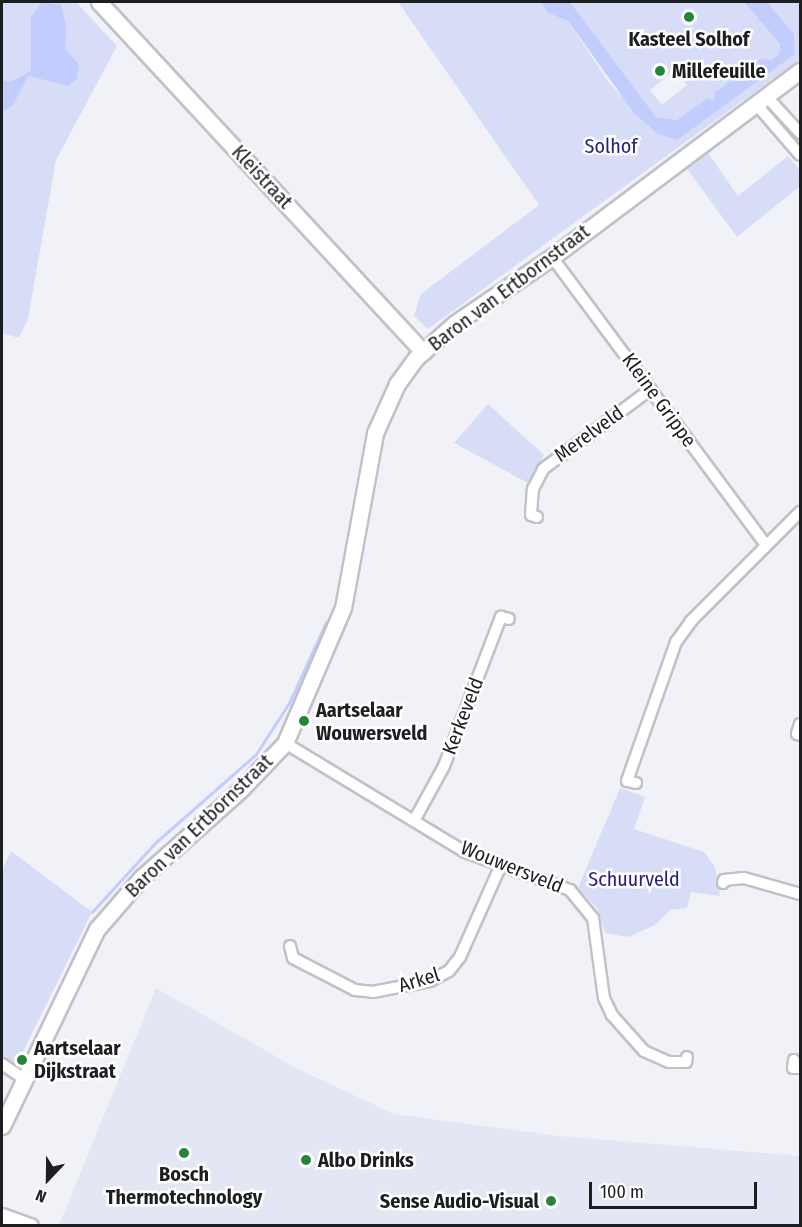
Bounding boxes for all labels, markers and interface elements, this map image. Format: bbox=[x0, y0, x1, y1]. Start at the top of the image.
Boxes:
marker: Kasteel Solhof bbox=[682, 10, 696, 24]
place label: Kasteel Solhof bbox=[629, 27, 749, 51]
place label: Millefeuille bbox=[672, 59, 766, 83]
marker: Millefeuille bbox=[653, 64, 667, 78]
park label: Solhof bbox=[585, 134, 637, 158]
street label: Kleistraat bbox=[227, 140, 297, 214]
street label: Baron van Ertbornstraat bbox=[424, 220, 594, 356]
street label: Kleine Grippe bbox=[617, 348, 701, 452]
street label: Merelveld bbox=[550, 401, 628, 467]
street label: Kerkeveld bbox=[437, 674, 489, 758]
place label: Aartselaar Wouwersveld bbox=[316, 698, 427, 745]
marker: Aartselaar Wouwersveld bbox=[297, 714, 311, 728]
street label: Baron van Ertbornstraat bbox=[120, 749, 278, 903]
street label: Wouwersveld bbox=[457, 836, 567, 898]
park label: Schuurveld bbox=[588, 867, 680, 891]
street label: Arkel bbox=[396, 962, 442, 998]
place label: Aartselaar Dijkstraat bbox=[34, 1036, 121, 1083]
marker: Aartselaar Dijkstraat bbox=[15, 1053, 29, 1067]
marker: Bosch Thermotechnology bbox=[177, 1146, 191, 1160]
place label: Albo Drinks bbox=[318, 1148, 414, 1172]
north arrow bbox=[18, 1149, 78, 1209]
marker: Albo Drinks bbox=[299, 1153, 313, 1167]
place label: Bosch Thermotechnology bbox=[106, 1162, 262, 1209]
scale bar bbox=[592, 1170, 760, 1208]
text: 100 m bbox=[600, 1181, 644, 1203]
text: N bbox=[33, 1186, 49, 1207]
place label: Sense Audio-Visual bbox=[380, 1189, 539, 1213]
marker: Sense Audio-Visual bbox=[544, 1194, 558, 1208]

